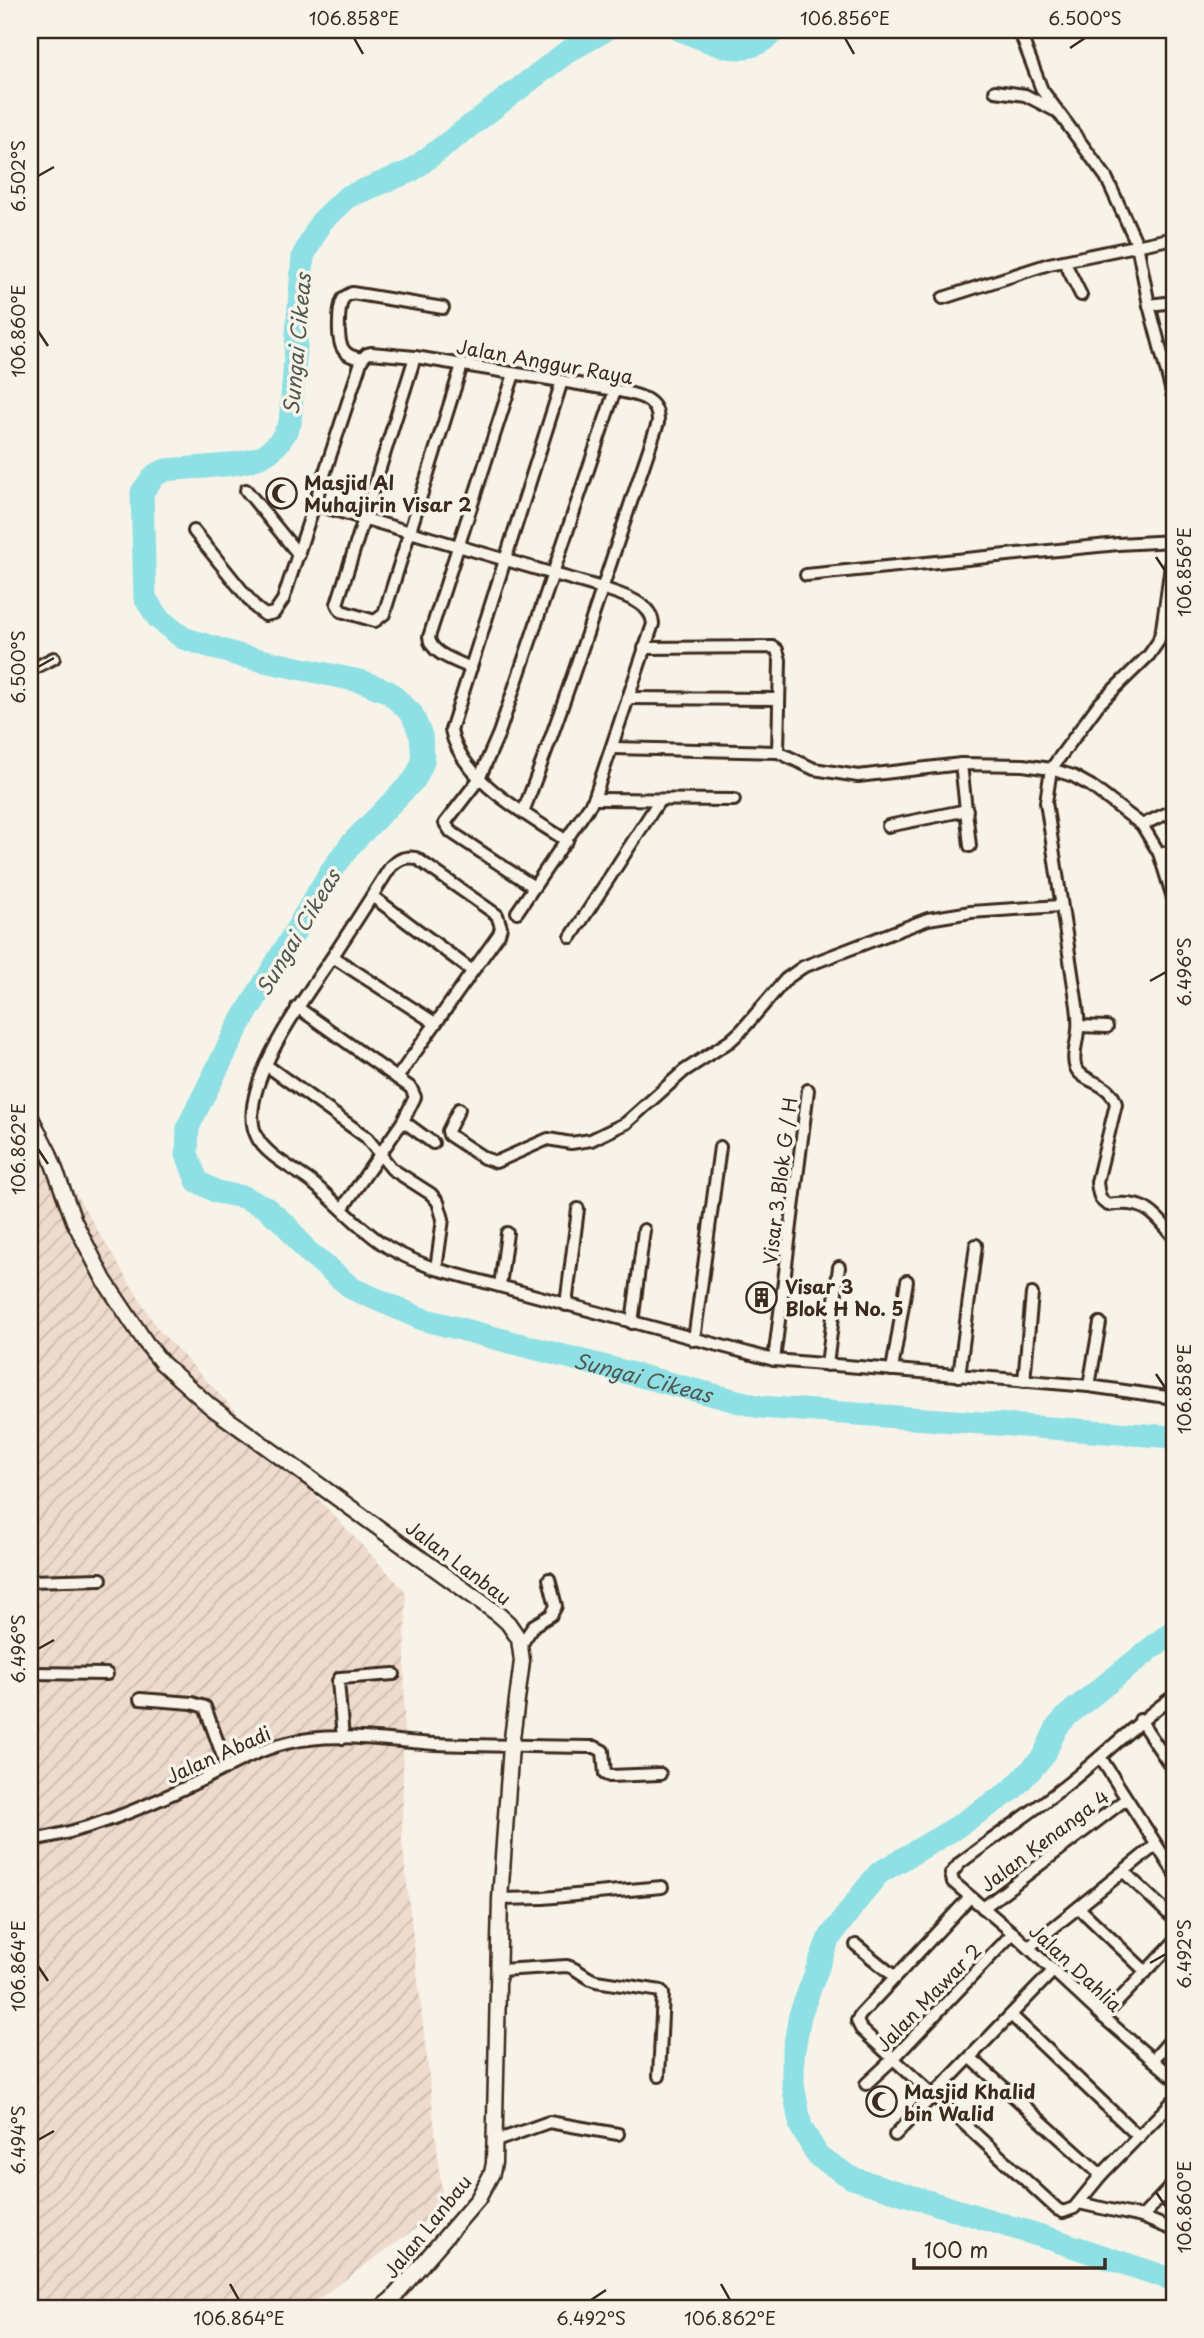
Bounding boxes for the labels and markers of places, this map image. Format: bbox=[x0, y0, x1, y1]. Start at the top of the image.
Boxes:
place label: Masjid Al Muhajirin Visar 2 bbox=[304, 468, 472, 518]
mosque icon: Masjid Al Muhajirin Visar 2 bbox=[264, 476, 298, 510]
place label: Visar 3 Blok H No. 5 bbox=[785, 1272, 904, 1322]
building icon: Visar 3 Blok H No. 5 bbox=[745, 1280, 779, 1314]
place label: Masjid Khalid bin Walid bbox=[904, 2077, 1035, 2127]
mosque icon: Masjid Khalid bin Walid bbox=[864, 2085, 898, 2119]

